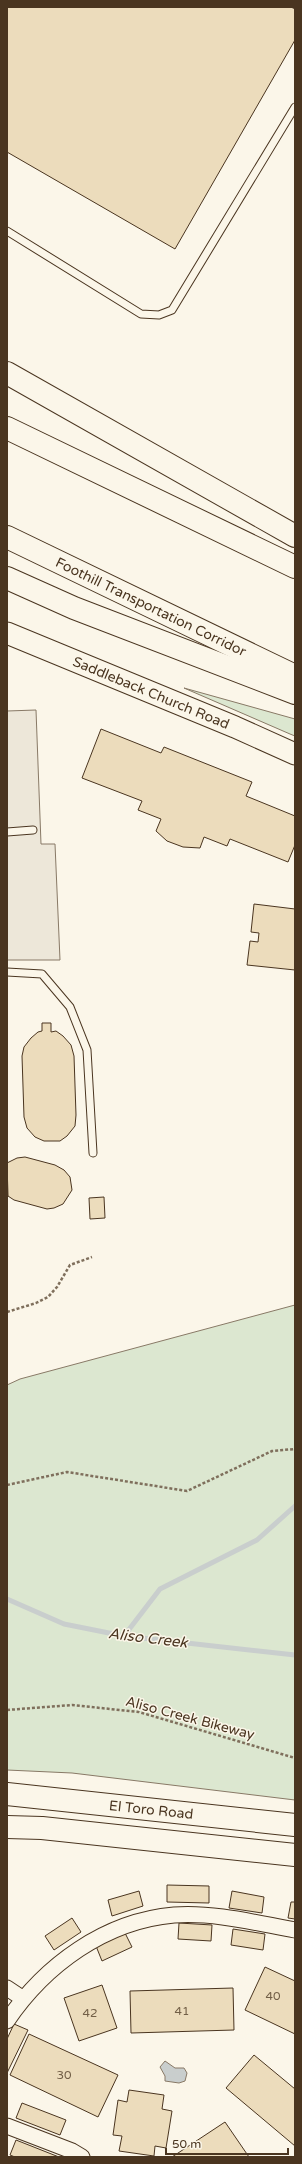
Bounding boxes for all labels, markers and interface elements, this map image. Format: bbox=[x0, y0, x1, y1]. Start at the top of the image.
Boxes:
street label: Foothill Transportation Corridor bbox=[53, 553, 250, 660]
street label: Saddleback Church Road bbox=[70, 653, 232, 732]
water label: Aliso Creek bbox=[107, 1624, 190, 1652]
street label: Aliso Creek Bikeway bbox=[124, 1693, 257, 1744]
street label: El Toro Road bbox=[108, 1797, 194, 1823]
house number: 40 bbox=[265, 1989, 281, 2003]
house number: 41 bbox=[174, 2004, 190, 2018]
house number: 42 bbox=[82, 2006, 98, 2020]
house number: 30 bbox=[56, 2068, 72, 2082]
scale bar bbox=[166, 2130, 288, 2156]
text: 50 m bbox=[172, 2137, 201, 2151]

